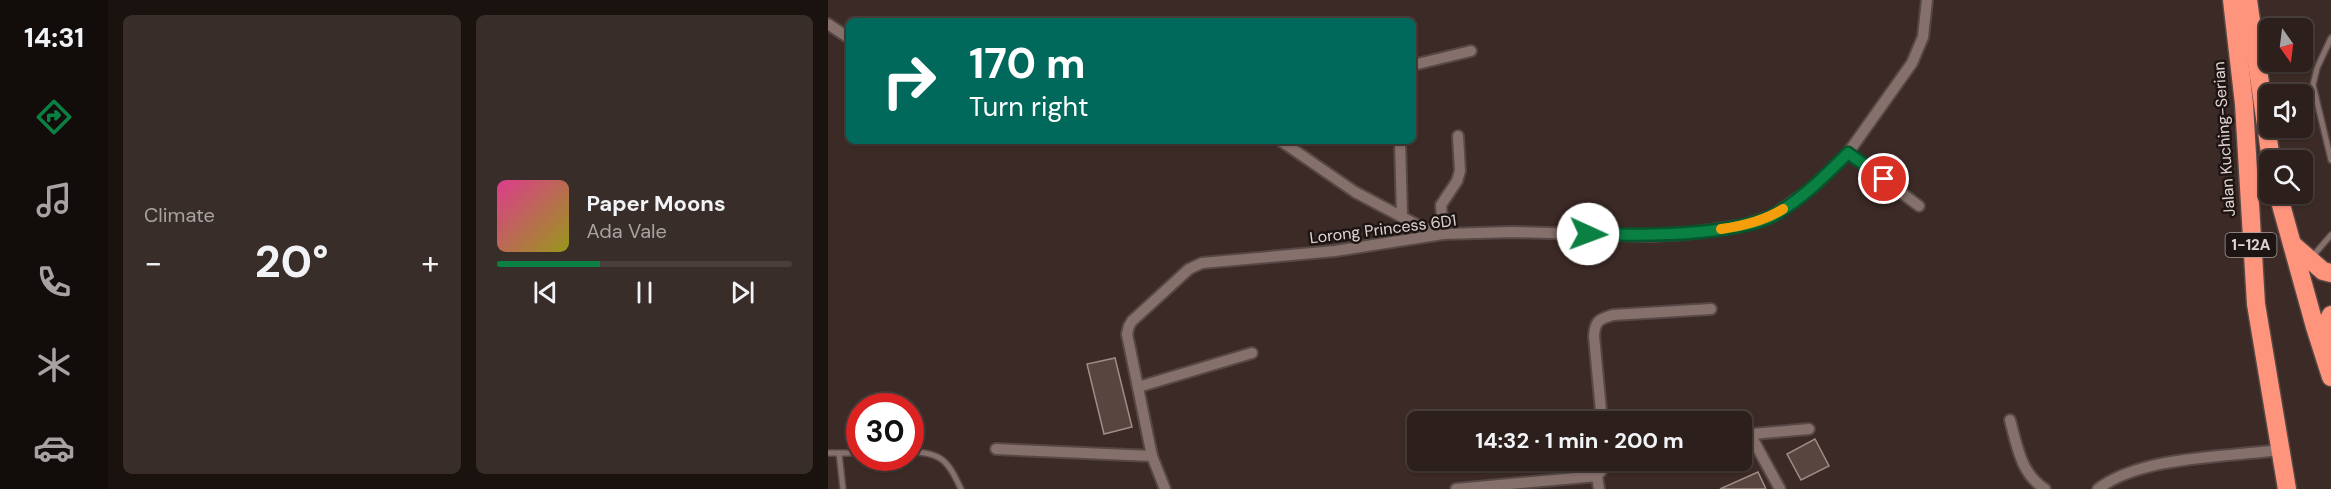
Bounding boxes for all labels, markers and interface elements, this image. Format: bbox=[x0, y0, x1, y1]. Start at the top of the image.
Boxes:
north arrow bbox=[2259, 18, 2313, 72]
map controls bbox=[2259, 18, 2313, 204]
text: 14:31 bbox=[24, 20, 84, 55]
text: 170 m bbox=[969, 36, 1086, 91]
icon: right bbox=[870, 42, 948, 120]
street label: Jalan Kuching-Serian bbox=[2208, 61, 2240, 217]
button: sound bbox=[2259, 84, 2313, 138]
text: Turn right bbox=[969, 89, 1089, 124]
icon: directions bbox=[33, 96, 75, 138]
button: search bbox=[2259, 150, 2313, 204]
pin bbox=[1858, 153, 1909, 204]
icon: arrive bbox=[1867, 162, 1900, 195]
icon: music bbox=[33, 179, 75, 221]
text: Paper Moons bbox=[587, 189, 726, 218]
text: Climate bbox=[144, 202, 215, 228]
position arrow bbox=[1556, 202, 1620, 266]
street label: Lorong Princess 6D1 bbox=[1308, 210, 1458, 248]
text: Ada Vale bbox=[587, 218, 667, 244]
text: 20° bbox=[255, 232, 329, 291]
road number: 1-12A bbox=[2226, 233, 2276, 257]
text: − bbox=[144, 241, 162, 284]
text: + bbox=[421, 241, 439, 284]
icon: phone bbox=[33, 261, 75, 303]
icon: previous bbox=[529, 276, 562, 309]
icon: pause bbox=[628, 276, 661, 309]
icon: next bbox=[726, 276, 759, 309]
icon: climate bbox=[33, 344, 75, 386]
speed limit sign: 30 bbox=[846, 393, 924, 471]
text: 14:32 · 1 min · 200 m bbox=[1475, 426, 1684, 455]
icon: car bbox=[33, 427, 75, 469]

